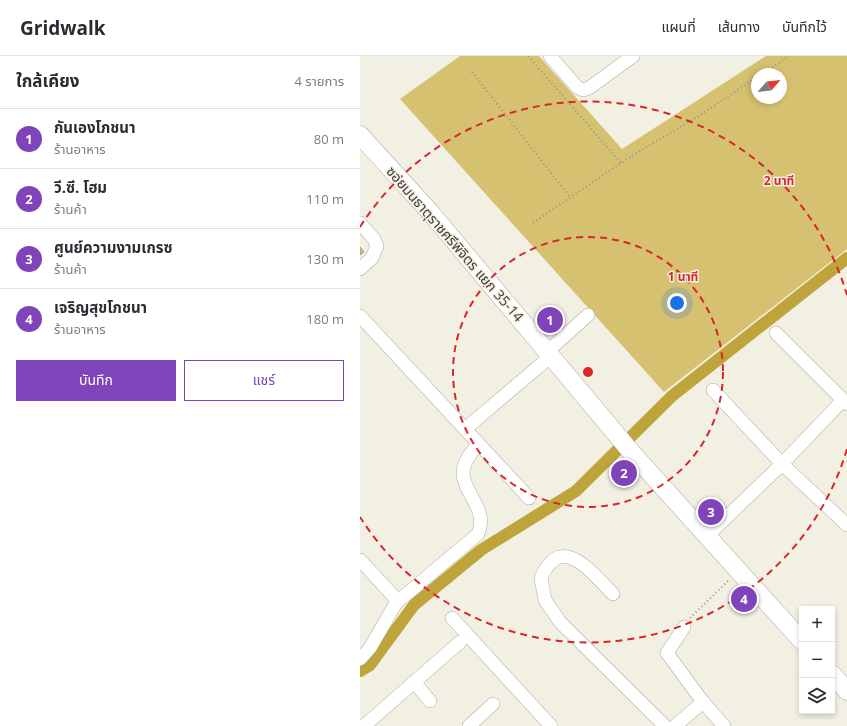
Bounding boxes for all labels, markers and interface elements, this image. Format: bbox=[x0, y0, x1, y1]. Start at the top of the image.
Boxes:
text: Gridwalk bbox=[20, 15, 106, 41]
text: แผนที่ bbox=[662, 17, 696, 36]
text: เส้นทาง bbox=[718, 17, 760, 36]
text: บันทึกไว้ bbox=[782, 17, 827, 36]
north arrow bbox=[751, 68, 787, 104]
text: ใกล้เคียง bbox=[16, 69, 79, 92]
text: 4 รายการ bbox=[294, 72, 344, 90]
text: กันเองโภชนา bbox=[54, 117, 136, 137]
text: 1 bbox=[25, 130, 33, 148]
text: 80 m bbox=[314, 130, 344, 148]
text: ร้านอาหาร bbox=[54, 140, 106, 158]
street label: ซอยมนธาตุราชศรีพิจิตร แยก 35-14 bbox=[382, 162, 528, 325]
text: 2 นาที bbox=[764, 172, 794, 189]
text: วี.ซี. โฮม bbox=[54, 177, 107, 197]
text: 2 bbox=[25, 190, 33, 208]
text: 110 m bbox=[306, 190, 344, 208]
text: ร้านค้า bbox=[54, 200, 87, 218]
text: ศูนย์ความงามเกรซ bbox=[54, 237, 173, 257]
text: 3 bbox=[25, 250, 33, 268]
text: 130 m bbox=[306, 250, 344, 268]
text: ร้านค้า bbox=[54, 260, 87, 278]
text: 1 นาที bbox=[668, 268, 698, 285]
your location bbox=[667, 293, 687, 313]
text: เจริญสุขโภชนา bbox=[54, 297, 147, 317]
pin: 1 bbox=[537, 305, 563, 335]
text: 4 bbox=[25, 310, 33, 328]
text: 180 m bbox=[306, 310, 344, 328]
text: ร้านอาหาร bbox=[54, 320, 106, 338]
button: บันทึก bbox=[16, 360, 176, 401]
button: แชร์ bbox=[184, 360, 344, 401]
centre of rings bbox=[581, 365, 595, 379]
pin: 2 bbox=[611, 458, 637, 488]
pin: 3 bbox=[698, 497, 724, 527]
pin: 4 bbox=[731, 584, 757, 614]
map controls bbox=[799, 606, 835, 714]
button: + bbox=[799, 606, 835, 642]
button: − bbox=[799, 642, 835, 678]
button: layers bbox=[799, 678, 835, 714]

